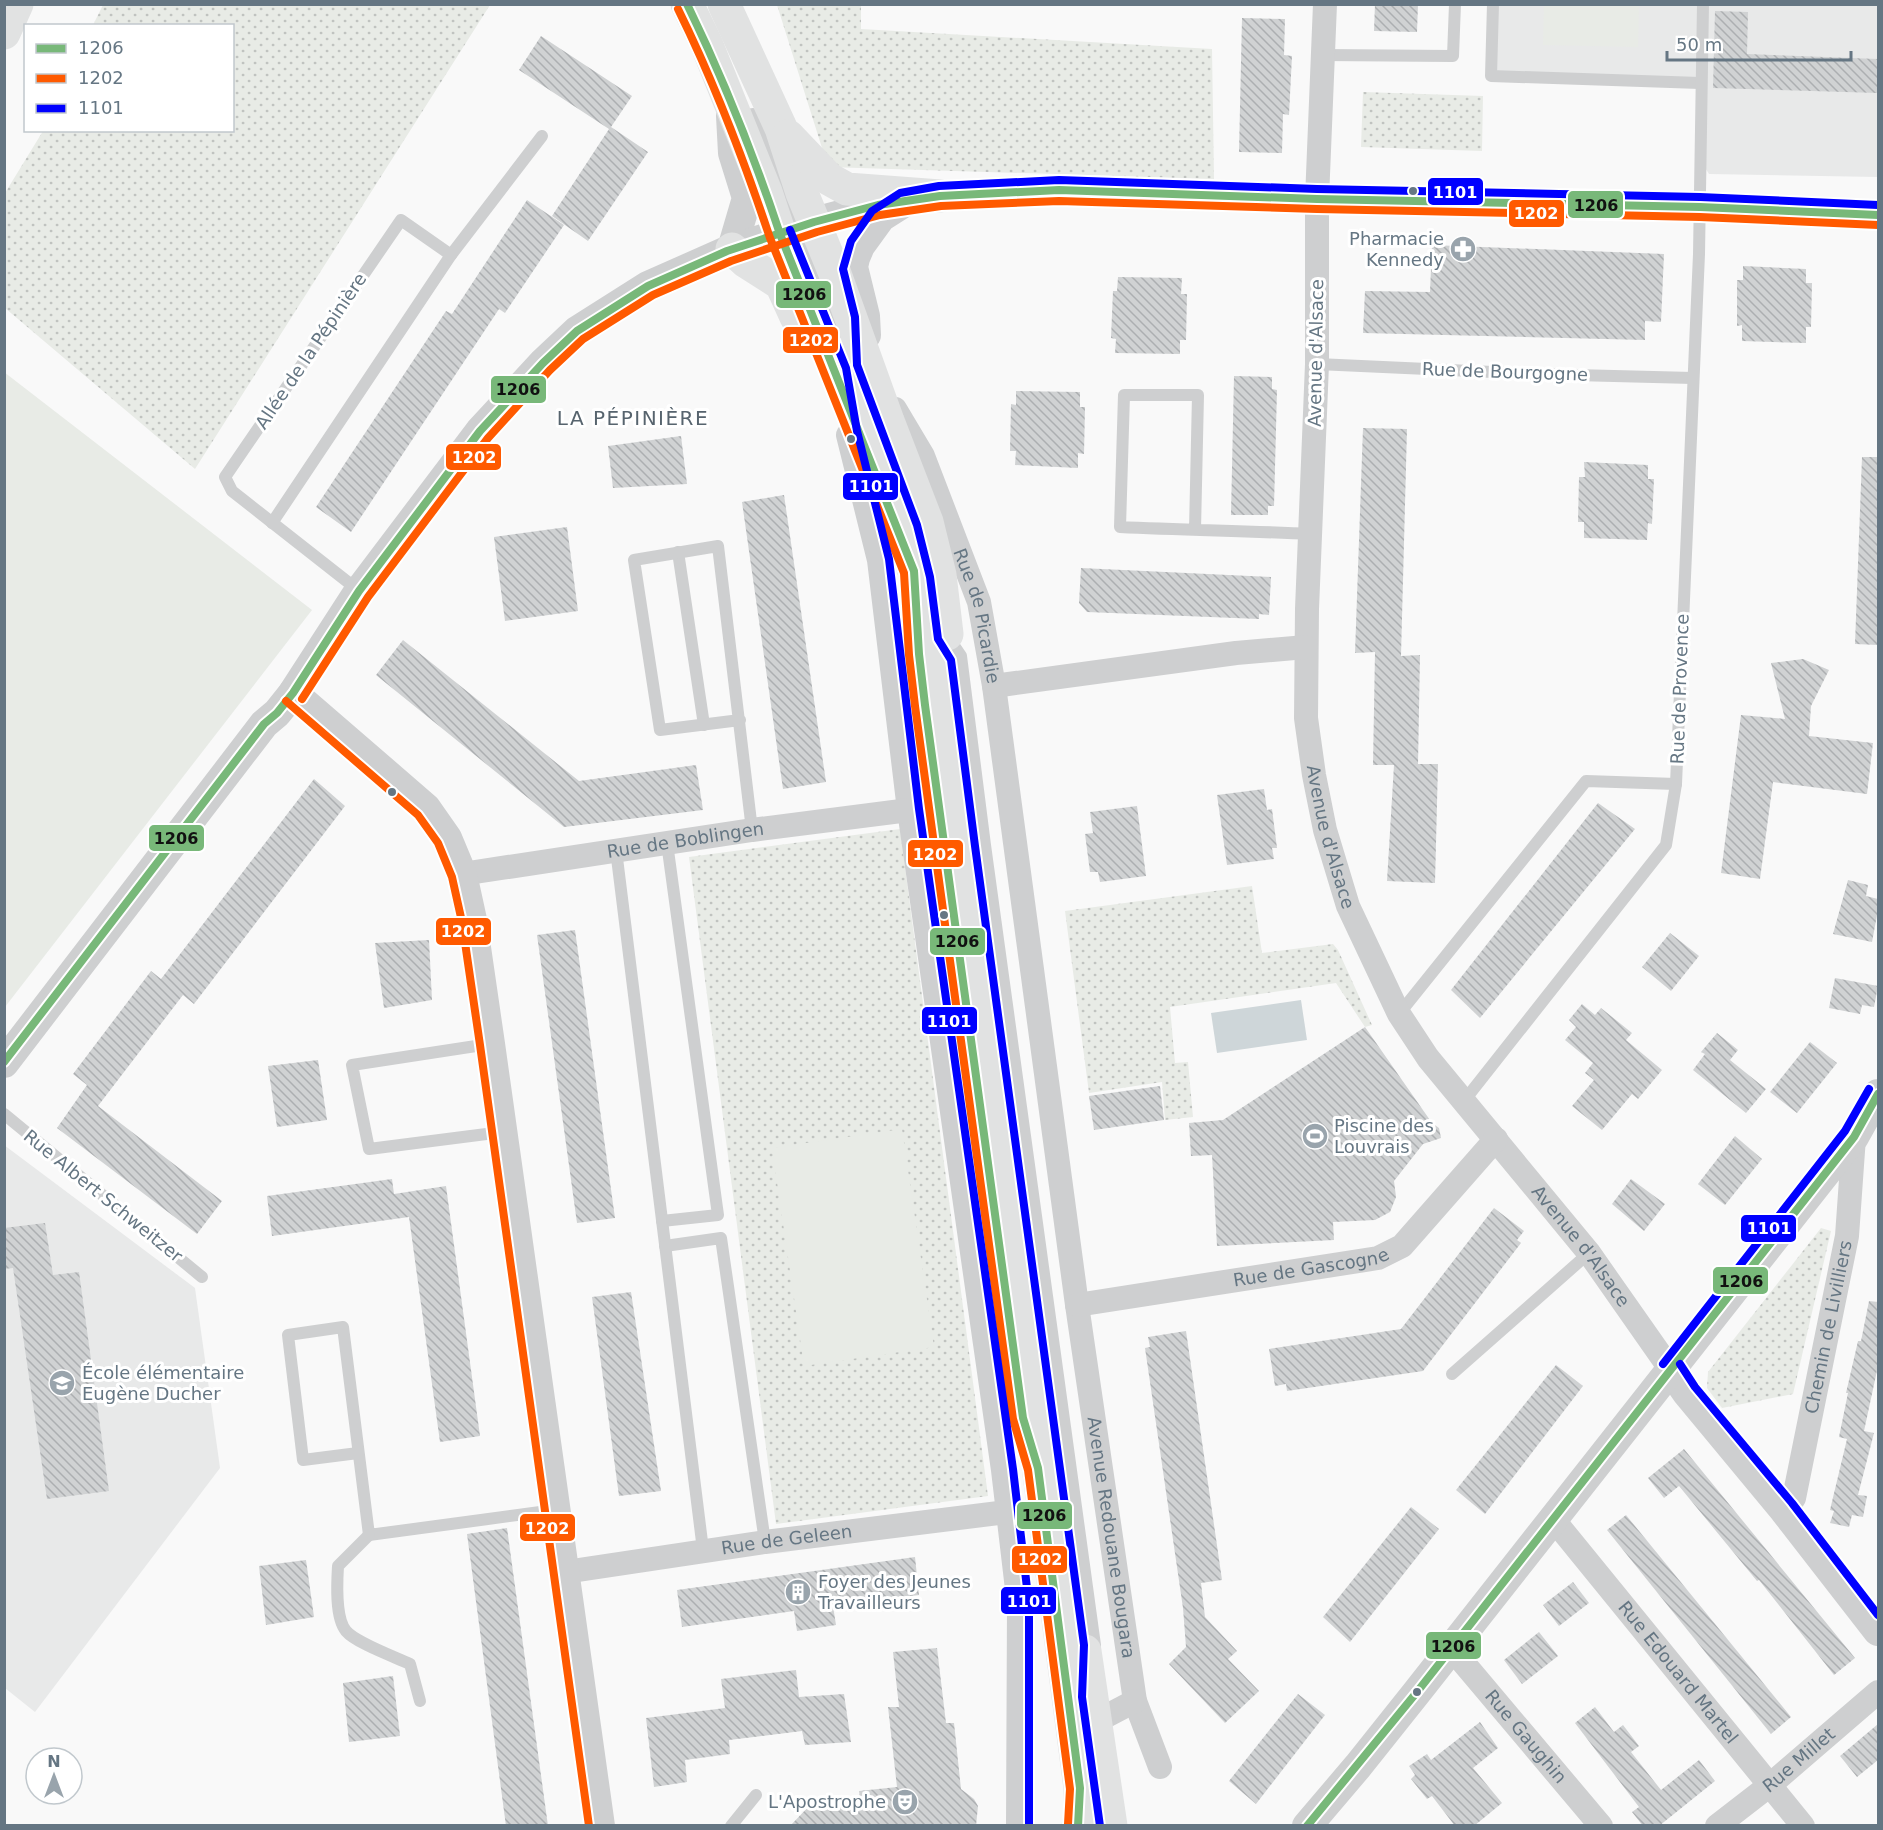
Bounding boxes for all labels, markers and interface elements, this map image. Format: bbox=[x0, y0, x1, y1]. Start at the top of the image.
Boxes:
legend bbox=[24, 24, 234, 132]
scale bar bbox=[1667, 24, 1852, 62]
text: 50 m bbox=[1676, 34, 1722, 55]
text: 1206 bbox=[78, 37, 124, 58]
text: 1202 bbox=[78, 67, 124, 88]
text: 1101 bbox=[78, 97, 124, 118]
line badge: 1101 bbox=[1427, 177, 1484, 206]
text: 1101 bbox=[1433, 183, 1477, 202]
unlabelled marker bbox=[1407, 185, 1419, 197]
line badge: 1206 bbox=[1567, 190, 1624, 219]
text: 1206 bbox=[1574, 196, 1618, 215]
line badge: 1202 bbox=[1508, 199, 1565, 228]
text: 1202 bbox=[1514, 204, 1558, 223]
place label: Pharmacie Kennedy bbox=[1349, 228, 1444, 270]
pharmacy icon: Pharmacie Kennedy bbox=[1448, 234, 1478, 264]
street label: Allée de la Pépinière bbox=[251, 269, 371, 433]
street label: Avenue d'Alsace bbox=[1304, 279, 1327, 427]
line badge: 1206 bbox=[775, 280, 832, 309]
text: 1206 bbox=[782, 285, 826, 304]
line badge: 1202 bbox=[782, 326, 839, 354]
text: 1202 bbox=[789, 331, 833, 350]
street label: Rue de Bourgogne bbox=[1422, 358, 1588, 385]
line badge: 1206 bbox=[490, 375, 547, 404]
text: 1206 bbox=[496, 380, 540, 399]
district label: LA PÉPINIÈRE bbox=[557, 406, 709, 430]
unlabelled marker bbox=[845, 433, 857, 445]
line badge: 1202 bbox=[445, 443, 502, 471]
text: 1202 bbox=[452, 448, 496, 467]
line badge: 1101 bbox=[842, 472, 899, 501]
text: 1101 bbox=[849, 477, 893, 496]
street label: Rue de Picardie bbox=[949, 545, 1004, 685]
street label: Rue de Provence bbox=[1666, 613, 1693, 765]
street label: Avenue d'Alsace bbox=[1303, 764, 1359, 911]
unlabelled marker bbox=[386, 786, 398, 798]
street label: Rue de Boblingen bbox=[605, 818, 765, 862]
line badge: 1206 bbox=[148, 824, 205, 852]
text: 1206 bbox=[154, 829, 198, 848]
line badge: 1202 bbox=[907, 839, 964, 868]
text: 1202 bbox=[913, 845, 957, 864]
unlabelled marker bbox=[938, 909, 950, 921]
line badge: 1202 bbox=[435, 917, 492, 946]
text: 1202 bbox=[441, 922, 485, 941]
line badge: 1206 bbox=[929, 927, 986, 956]
text: 1206 bbox=[935, 932, 979, 951]
line badge: 1101 bbox=[921, 1006, 978, 1035]
text: 1101 bbox=[927, 1012, 971, 1031]
place label: Piscine des Louvrais bbox=[1334, 1115, 1434, 1157]
sports icon: Piscine des Louvrais bbox=[1300, 1121, 1330, 1151]
street label: Rue Albert Schweitzer bbox=[20, 1125, 187, 1267]
street label: Avenue d'Alsace bbox=[1528, 1181, 1634, 1311]
line badge: 1101 bbox=[1740, 1214, 1797, 1243]
text: 1101 bbox=[1747, 1219, 1791, 1238]
street label: Chemin de Livilliers bbox=[1800, 1238, 1856, 1416]
street label: Rue de Gascogne bbox=[1232, 1243, 1392, 1290]
line badge: 1206 bbox=[1712, 1266, 1769, 1295]
text: 1206 bbox=[1719, 1272, 1763, 1291]
place label: École élémentaire Eugène Ducher bbox=[82, 1362, 244, 1404]
school or university icon: École élémentaire Eugène Ducher bbox=[47, 1368, 77, 1398]
street label: Avenue Redouane Bougara bbox=[1083, 1415, 1140, 1660]
line badge: 1206 bbox=[1016, 1501, 1073, 1530]
text: 1206 bbox=[1022, 1506, 1066, 1525]
line badge: 1202 bbox=[519, 1513, 576, 1542]
text: 1202 bbox=[525, 1519, 569, 1538]
street label: Rue de Geleen bbox=[720, 1520, 853, 1558]
line badge: 1202 bbox=[1011, 1545, 1068, 1574]
text: 1202 bbox=[1018, 1550, 1062, 1569]
place label: Foyer des Jeunes Travailleurs bbox=[817, 1571, 971, 1613]
building icon: Foyer des Jeunes Travailleurs bbox=[783, 1577, 813, 1607]
line badge: 1101 bbox=[1000, 1586, 1057, 1615]
text: 1101 bbox=[1007, 1592, 1051, 1611]
street label: Rue Edouard Martel bbox=[1614, 1597, 1743, 1748]
line badge: 1206 bbox=[1425, 1631, 1482, 1660]
text: 1206 bbox=[1431, 1637, 1475, 1656]
street label: Rue Gaughin bbox=[1481, 1685, 1571, 1787]
unlabelled marker bbox=[1411, 1686, 1423, 1698]
street label: Rue Millet bbox=[1758, 1723, 1839, 1797]
north arrow bbox=[24, 1746, 84, 1806]
text: N bbox=[47, 1752, 61, 1771]
theatre icon: L'Apostrophe bbox=[890, 1787, 920, 1817]
place label: L'Apostrophe bbox=[768, 1791, 886, 1812]

